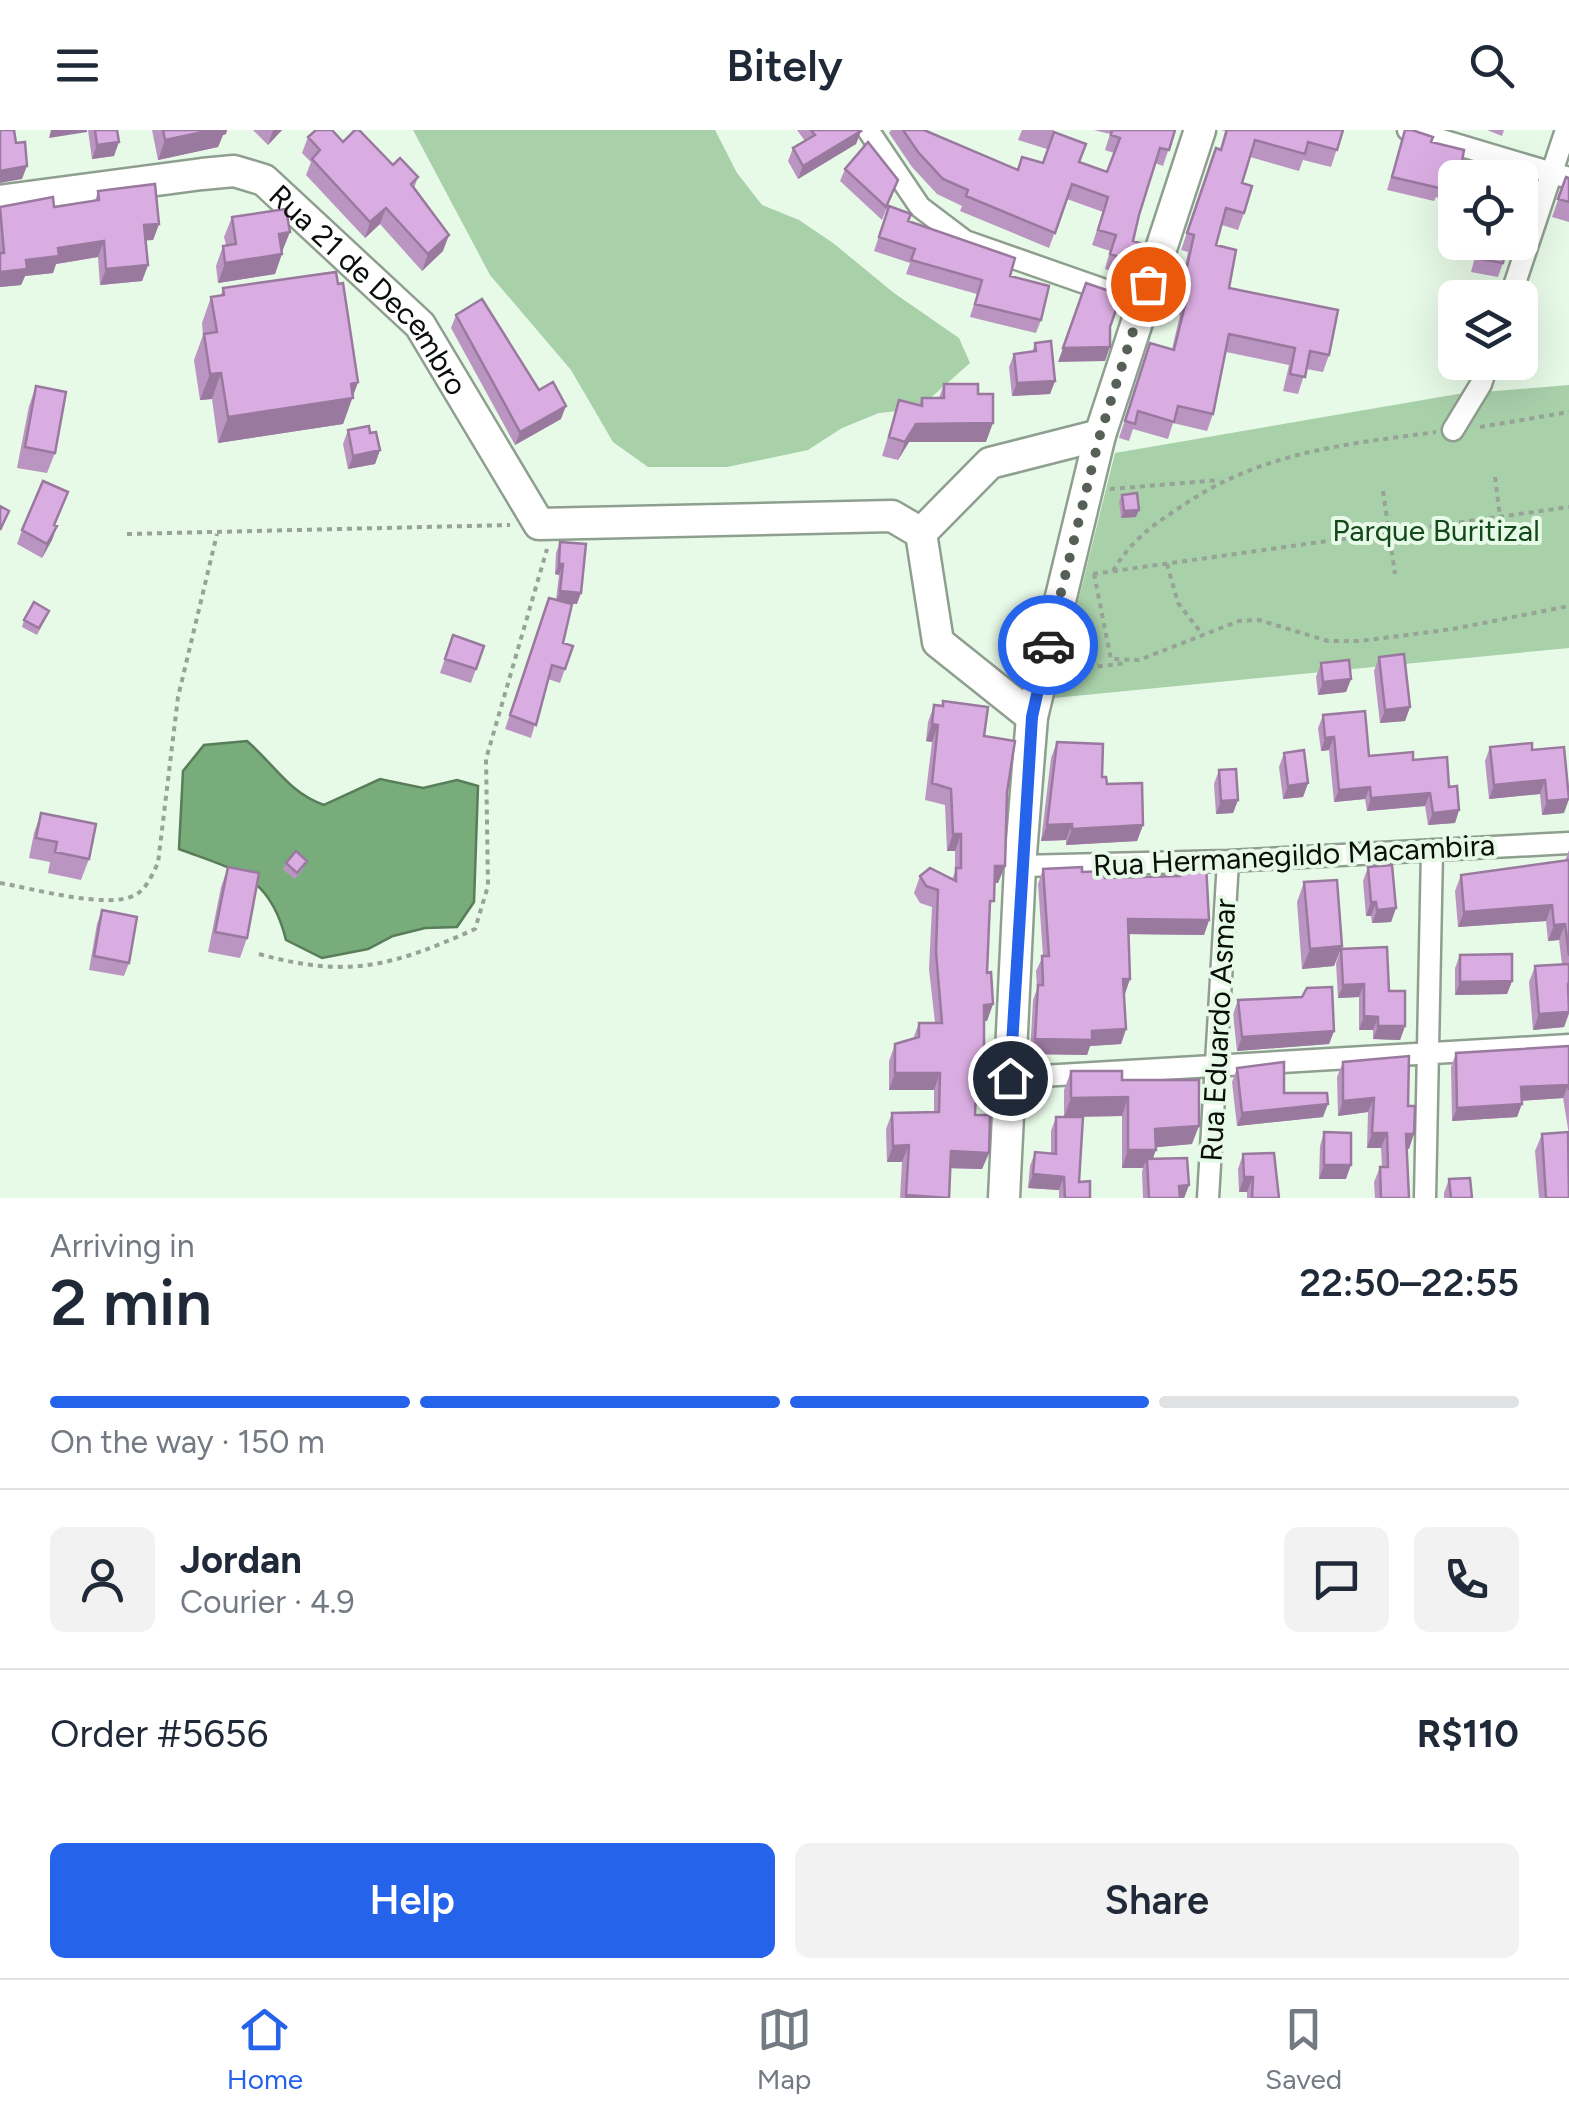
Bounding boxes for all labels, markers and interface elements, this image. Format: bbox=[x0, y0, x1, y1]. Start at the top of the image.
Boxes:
icon: menu bbox=[50, 38, 105, 93]
text: Bitely bbox=[726, 38, 843, 92]
icon: search bbox=[1464, 38, 1519, 93]
map controls bbox=[1438, 160, 1538, 380]
button: locate bbox=[1438, 160, 1538, 260]
street label: Rua 21 de Decembro bbox=[262, 176, 476, 401]
pin bbox=[1106, 242, 1191, 327]
icon: bag bbox=[1121, 257, 1176, 312]
button: layers bbox=[1438, 280, 1538, 380]
park label: Parque Buritizal bbox=[1332, 512, 1540, 549]
courier bbox=[998, 595, 1098, 695]
icon: car bbox=[1021, 618, 1076, 673]
street label: Rua Hermanegildo Macambira bbox=[1092, 826, 1496, 884]
street label: Rua Eduardo Asmar bbox=[1193, 898, 1243, 1162]
pin bbox=[968, 1036, 1053, 1121]
icon: home bbox=[983, 1051, 1038, 1106]
text: Arriving in bbox=[50, 1227, 195, 1265]
text: 22:50–22:55 bbox=[1299, 1260, 1519, 1306]
text: 2 min bbox=[50, 1263, 212, 1341]
text: On the way · 150 m bbox=[50, 1423, 325, 1461]
button: person bbox=[50, 1527, 155, 1632]
button: chat bbox=[1284, 1527, 1389, 1632]
button: phone bbox=[1414, 1527, 1519, 1632]
text: Jordan bbox=[180, 1537, 302, 1583]
text: Courier · 4.9 bbox=[180, 1583, 355, 1621]
text: Order #5656 bbox=[50, 1711, 268, 1757]
text: R$110 bbox=[1417, 1711, 1519, 1757]
button: Help bbox=[50, 1843, 775, 1958]
button: Share bbox=[795, 1843, 1519, 1958]
tab: Home bbox=[227, 2002, 303, 2096]
tab: Map bbox=[757, 2002, 812, 2096]
tab: Saved bbox=[1265, 2002, 1342, 2096]

